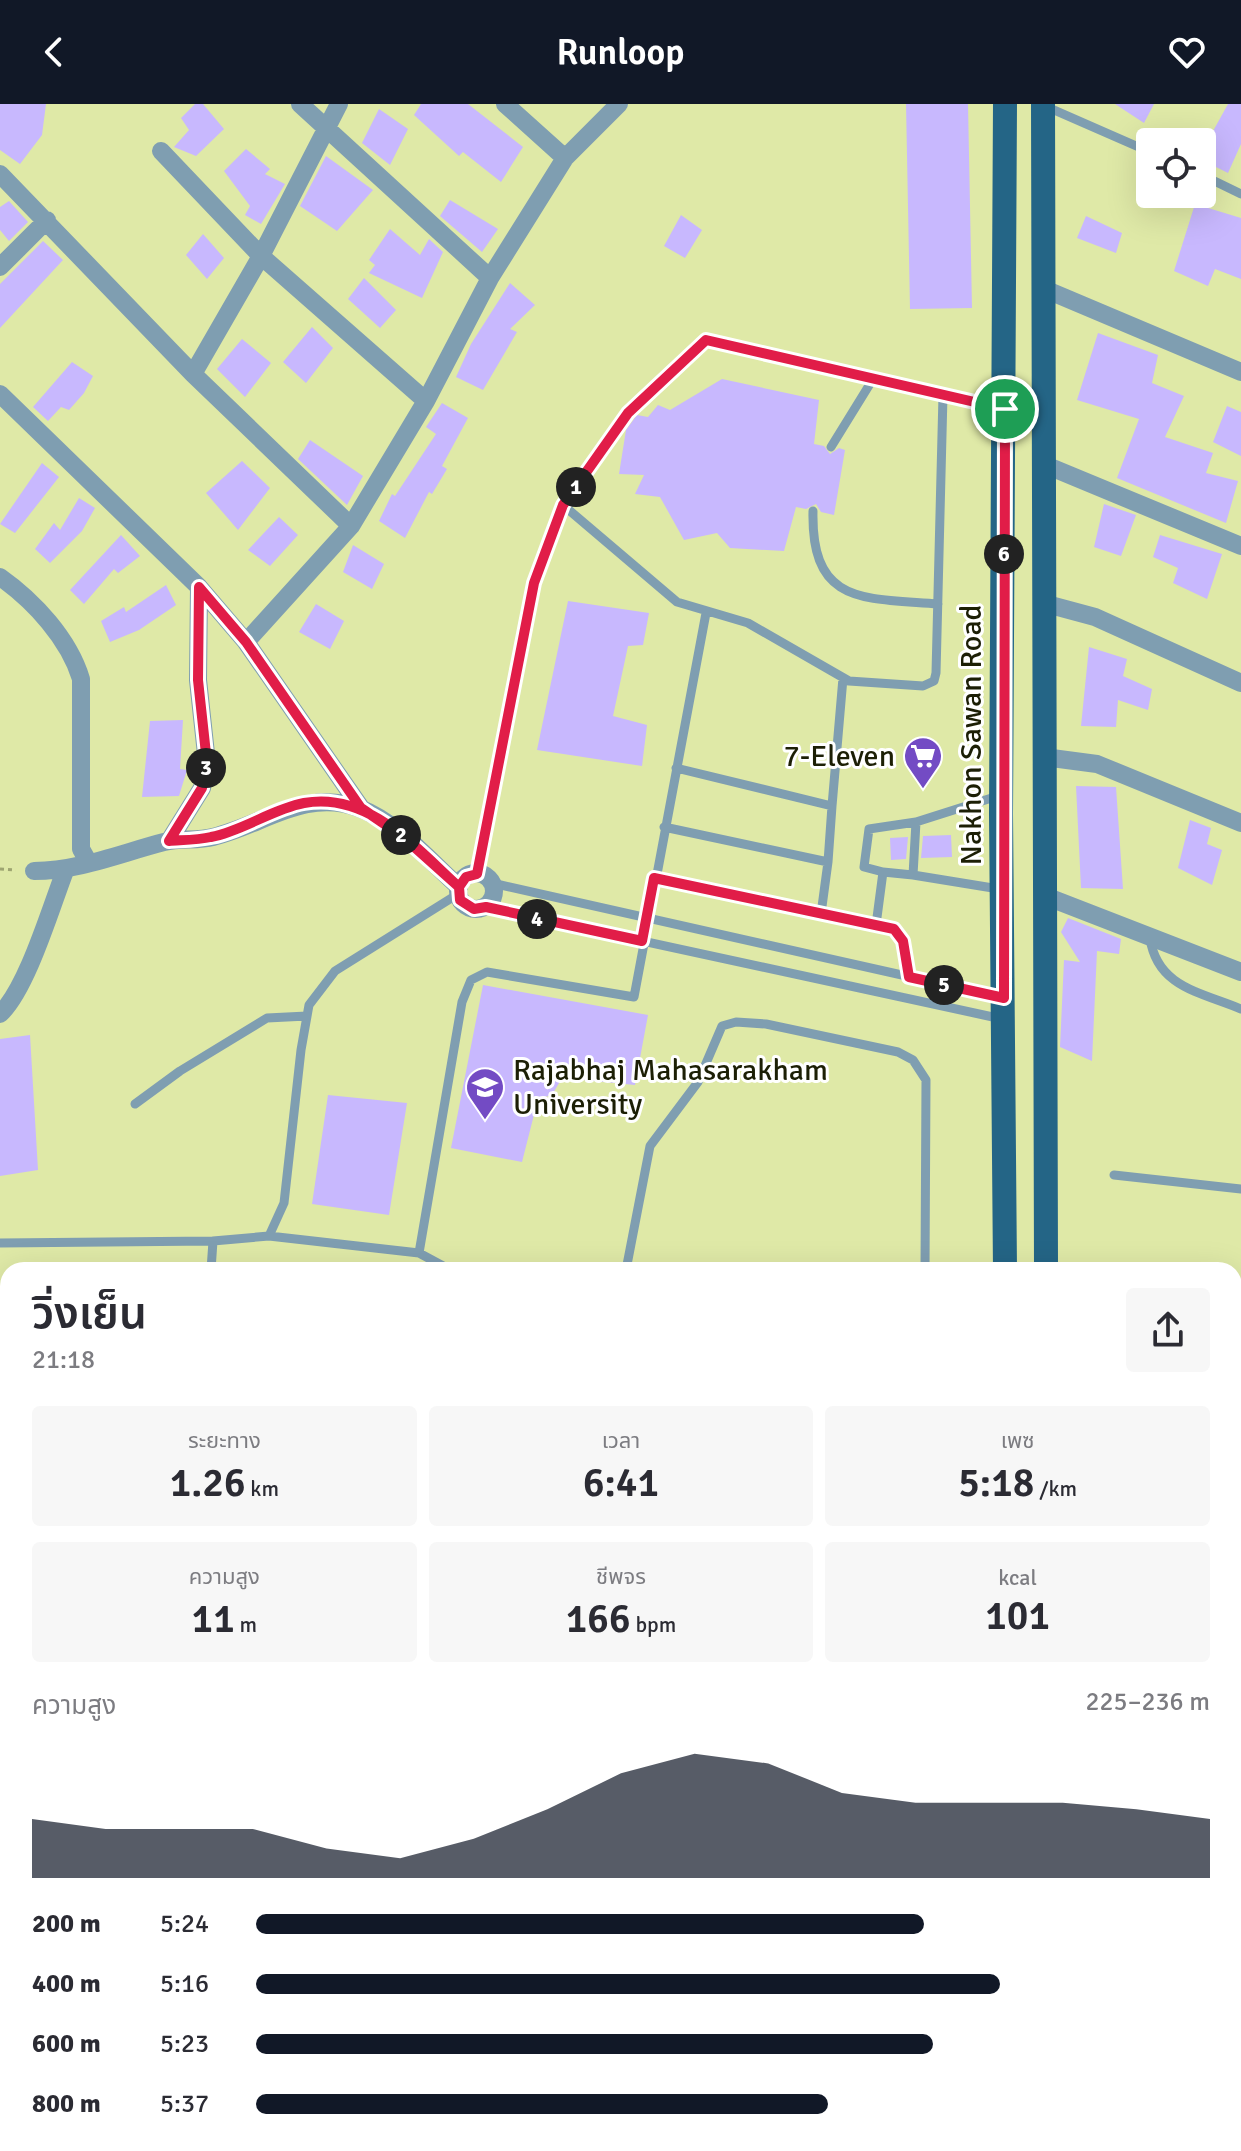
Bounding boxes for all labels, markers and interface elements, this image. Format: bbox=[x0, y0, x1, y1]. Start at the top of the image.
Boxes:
icon: back bbox=[32, 30, 76, 74]
text: Runloop bbox=[557, 30, 684, 75]
icon: heart bbox=[1165, 30, 1209, 74]
map controls bbox=[1136, 128, 1216, 208]
button: locate bbox=[1136, 128, 1216, 208]
pin bbox=[971, 375, 1039, 443]
icon: arrive bbox=[983, 387, 1027, 431]
pin: 1 bbox=[556, 467, 596, 507]
text: 1 bbox=[570, 473, 582, 500]
pin: 6 bbox=[984, 534, 1024, 574]
text: 6 bbox=[998, 540, 1010, 567]
street label: Nakhon Sawan Road bbox=[953, 605, 990, 865]
supermarket icon: 7-Eleven bbox=[902, 735, 944, 790]
place label: 7-Eleven bbox=[784, 738, 895, 775]
pin: 3 bbox=[186, 748, 226, 788]
text: 3 bbox=[200, 754, 212, 781]
pin: 2 bbox=[381, 815, 421, 855]
text: 2 bbox=[395, 821, 407, 848]
pin: 4 bbox=[517, 899, 557, 939]
text: 4 bbox=[531, 905, 543, 932]
pin: 5 bbox=[924, 965, 964, 1005]
text: 5 bbox=[938, 971, 950, 998]
place label: Rajabhaj Mahasarakham University bbox=[513, 1052, 828, 1123]
school or university icon: Rajabhaj Mahasarakham University bbox=[464, 1066, 506, 1121]
text: วิ่งเย็น bbox=[32, 1287, 147, 1341]
button: share bbox=[1126, 1288, 1210, 1372]
text: 21:18 bbox=[32, 1344, 95, 1376]
text: ระยะทาง bbox=[188, 1427, 261, 1454]
text: เวลา bbox=[602, 1427, 640, 1454]
text: เพซ bbox=[1001, 1427, 1034, 1454]
text: 1.26 bbox=[170, 1458, 246, 1508]
text: 6:41 bbox=[583, 1458, 659, 1508]
text: 5:18 bbox=[958, 1458, 1034, 1508]
text: km bbox=[246, 1475, 279, 1502]
text: /km bbox=[1034, 1475, 1077, 1502]
text: ความสูง bbox=[189, 1563, 260, 1590]
text: ชีพจร bbox=[596, 1563, 646, 1590]
text: kcal bbox=[998, 1564, 1037, 1591]
text: 101 bbox=[985, 1591, 1050, 1641]
text: 11 bbox=[192, 1594, 235, 1644]
text: 166 bbox=[566, 1594, 631, 1644]
text: m bbox=[235, 1611, 257, 1638]
text: bpm bbox=[631, 1611, 676, 1638]
text: 225–236 m bbox=[1086, 1686, 1210, 1718]
text: ความสูง bbox=[32, 1690, 116, 1722]
text: 200 m bbox=[32, 1908, 101, 1940]
text: 5:24 bbox=[160, 1908, 209, 1940]
text: 400 m bbox=[32, 1968, 101, 2000]
text: 5:16 bbox=[160, 1968, 209, 2000]
text: 600 m bbox=[32, 2028, 101, 2060]
text: 5:23 bbox=[160, 2028, 209, 2060]
text: 800 m bbox=[32, 2088, 101, 2120]
text: 5:37 bbox=[160, 2088, 209, 2120]

